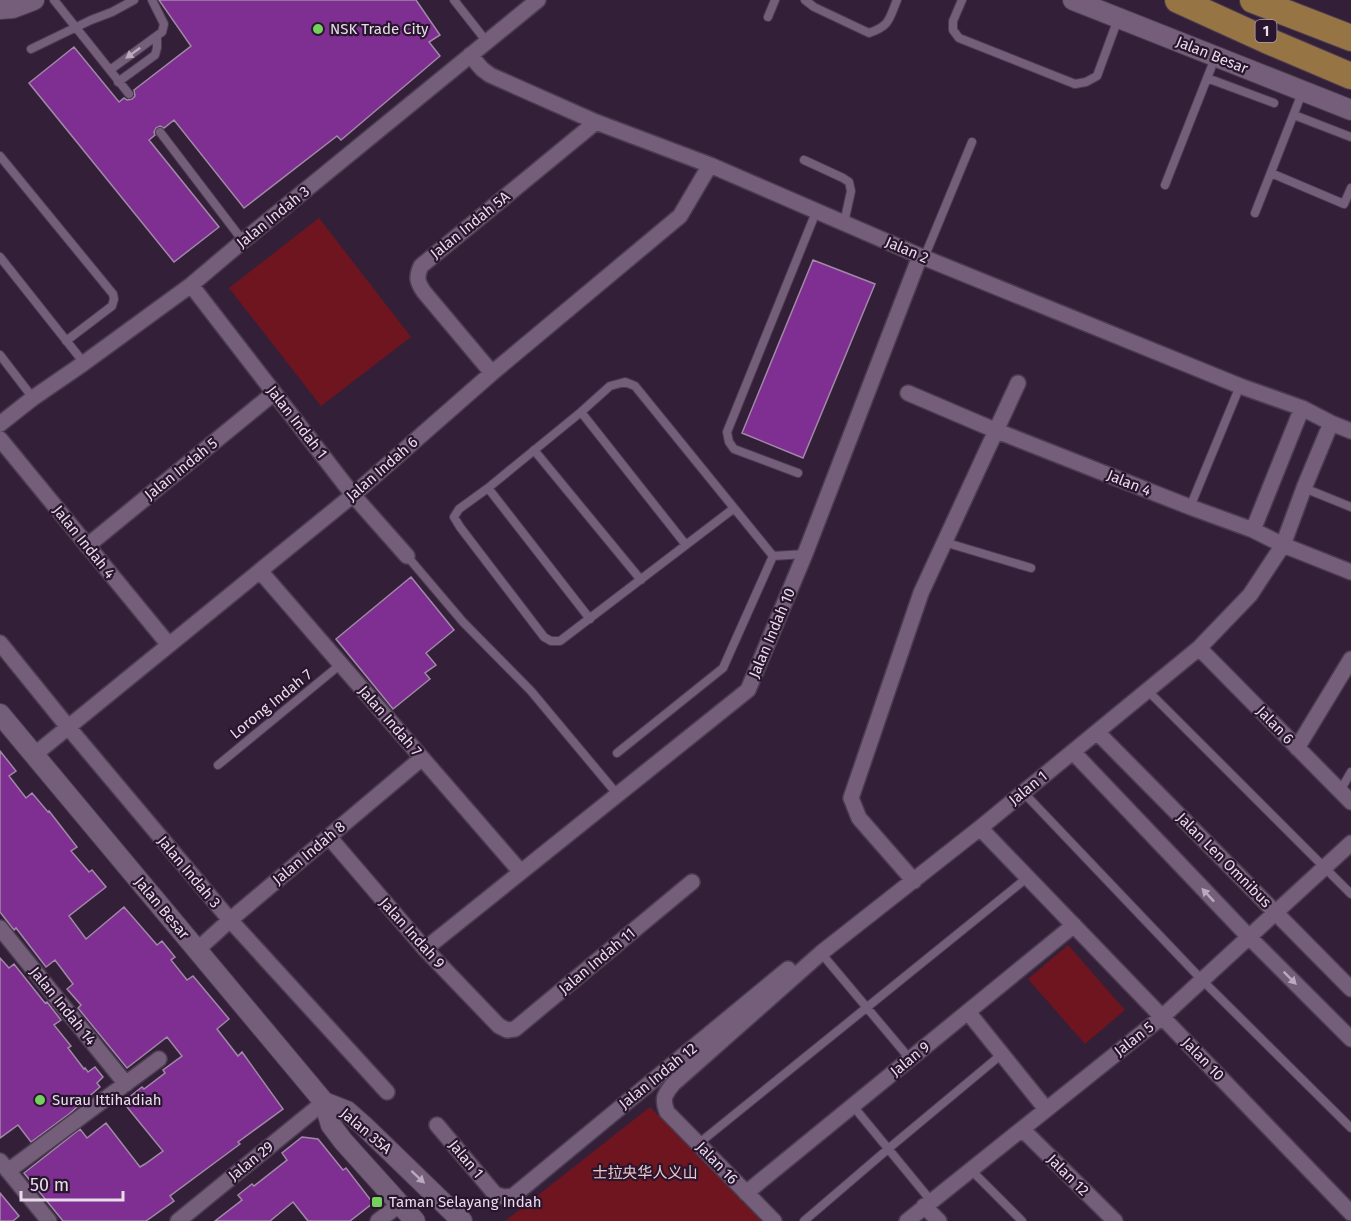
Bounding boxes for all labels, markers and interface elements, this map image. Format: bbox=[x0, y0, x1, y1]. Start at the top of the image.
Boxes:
place label: NSK Trade City bbox=[330, 20, 429, 38]
road number: 1 bbox=[1256, 20, 1276, 42]
marker: NSK Trade City bbox=[311, 22, 325, 36]
street label: Jalan Besar bbox=[1173, 32, 1251, 78]
one-way arrow bbox=[126, 47, 141, 59]
street label: Jalan Indah 3 bbox=[233, 182, 313, 252]
street label: Jalan Indah 5A bbox=[427, 187, 514, 263]
street label: Jalan 2 bbox=[883, 233, 931, 267]
street label: Jalan Indah 1 bbox=[263, 382, 331, 462]
street label: Jalan Indah 6 bbox=[343, 433, 421, 505]
street label: Jalan Indah 5 bbox=[141, 434, 221, 504]
street label: Jalan 4 bbox=[1104, 466, 1154, 500]
street label: Jalan Indah 4 bbox=[49, 502, 119, 582]
street label: Jalan Indah 10 bbox=[745, 585, 799, 681]
street label: Lorong Indah 7 bbox=[226, 665, 316, 743]
street label: Jalan Indah 7 bbox=[354, 682, 426, 760]
street label: Jalan 6 bbox=[1253, 702, 1297, 748]
street label: Jalan 1 bbox=[1005, 767, 1051, 809]
street label: Jalan Len Omnibus bbox=[1173, 809, 1275, 911]
street label: Jalan Indah 8 bbox=[269, 817, 349, 889]
street label: Jalan Indah 3 bbox=[154, 832, 224, 912]
street label: Jalan Besar bbox=[131, 873, 193, 943]
one-way arrow bbox=[1202, 888, 1216, 902]
street label: Jalan Indah 9 bbox=[376, 894, 448, 972]
street label: Jalan Indah 11 bbox=[555, 924, 639, 998]
street label: Jalan Indah 14 bbox=[26, 963, 100, 1049]
one-way arrow bbox=[1283, 971, 1297, 985]
street label: Jalan 5 bbox=[1111, 1018, 1157, 1060]
street label: Jalan 10 bbox=[1178, 1034, 1228, 1084]
street label: Jalan 9 bbox=[887, 1038, 934, 1080]
street label: Jalan Indah 12 bbox=[615, 1039, 701, 1113]
place label: Surau Ittihadiah bbox=[52, 1091, 162, 1109]
marker: Surau Ittihadiah bbox=[33, 1093, 47, 1107]
street label: Jalan 35A bbox=[337, 1104, 396, 1158]
street label: Jalan 1 bbox=[445, 1136, 487, 1182]
street label: Jalan 29 bbox=[225, 1137, 277, 1185]
street label: Jalan 16 bbox=[692, 1138, 742, 1188]
street label: Jalan 12 bbox=[1043, 1150, 1093, 1200]
scale bar bbox=[21, 1164, 123, 1202]
park label: 士拉央华人义山 bbox=[592, 1164, 698, 1182]
one-way arrow bbox=[410, 1170, 425, 1183]
text: 50 m bbox=[30, 1174, 69, 1196]
place label: Taman Selayang Indah bbox=[389, 1193, 542, 1211]
marker: Taman Selayang Indah bbox=[370, 1195, 384, 1209]

